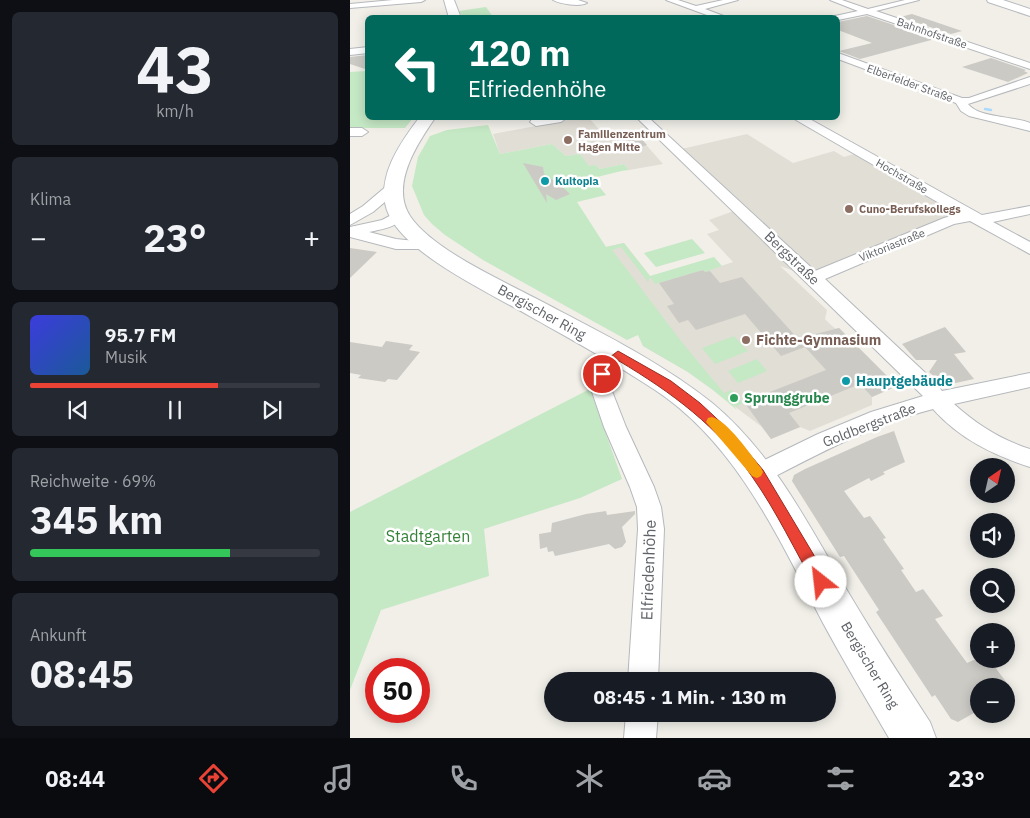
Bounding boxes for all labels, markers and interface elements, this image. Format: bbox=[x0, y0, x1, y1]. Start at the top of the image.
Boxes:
street label: Bahnhofstraße bbox=[895, 14, 969, 52]
text: 43 bbox=[136, 26, 214, 111]
text: 120 m bbox=[468, 30, 571, 76]
icon: left bbox=[385, 35, 450, 100]
street label: Elberfelder Straße bbox=[865, 61, 955, 105]
text: Elfriedenhöhe bbox=[468, 74, 606, 103]
text: km/h bbox=[156, 101, 194, 121]
place label: Familienzentrum Hagen Mitte bbox=[578, 127, 666, 154]
marker: Familienzentrum Hagen Mitte bbox=[562, 134, 574, 146]
street label: Hochstraße bbox=[873, 155, 931, 197]
place label: Kultopia bbox=[555, 174, 599, 188]
marker: Kultopia bbox=[539, 175, 551, 187]
text: Klima bbox=[30, 189, 71, 209]
place label: Cuno-Berufskollegs bbox=[859, 202, 961, 216]
marker: Cuno-Berufskollegs bbox=[843, 203, 855, 215]
text: 23° bbox=[143, 213, 207, 262]
text: − bbox=[30, 219, 47, 256]
text: + bbox=[303, 219, 320, 256]
street label: Viktoriastraße bbox=[857, 225, 927, 265]
street label: Bergstraße bbox=[761, 227, 824, 289]
street label: Bergischer Ring bbox=[495, 280, 590, 344]
text: 95.7 FM bbox=[105, 323, 176, 347]
place label: Fichte-Gymnasium bbox=[756, 331, 881, 349]
marker: Fichte-Gymnasium bbox=[740, 334, 752, 346]
text: Musik bbox=[105, 347, 147, 367]
pin bbox=[581, 353, 623, 395]
icon: arrive bbox=[588, 360, 616, 388]
place label: Hauptgebäude bbox=[856, 372, 953, 390]
marker: Hauptgebäude bbox=[840, 375, 852, 387]
place label: Sprunggrube bbox=[744, 389, 830, 407]
marker: Sprunggrube bbox=[728, 392, 740, 404]
icon: previous bbox=[64, 396, 92, 424]
icon: pause bbox=[161, 396, 189, 424]
icon: next bbox=[258, 396, 286, 424]
street label: Goldbergstraße bbox=[820, 399, 918, 451]
north arrow bbox=[970, 458, 1015, 502]
map controls bbox=[970, 458, 1015, 723]
text: Reichweite · 69% bbox=[30, 471, 156, 491]
text: 345 km bbox=[30, 495, 163, 544]
button: sound bbox=[970, 513, 1015, 558]
street label: Elfriedenhöhe bbox=[636, 519, 660, 621]
park label: Stadtgarten bbox=[386, 526, 470, 546]
position arrow bbox=[794, 555, 846, 607]
button: search bbox=[970, 568, 1015, 613]
street label: Bergischer Ring bbox=[837, 618, 903, 712]
button: + bbox=[970, 623, 1015, 668]
text: Ankunft bbox=[30, 625, 87, 645]
text: 08:45 bbox=[30, 649, 134, 698]
speed limit sign: 50 bbox=[365, 658, 430, 723]
button: − bbox=[970, 678, 1015, 723]
text: 08:45 · 1 Min. · 130 m bbox=[593, 685, 787, 709]
icon: directions bbox=[196, 761, 231, 796]
icon: music bbox=[321, 761, 356, 796]
icon: phone bbox=[446, 761, 481, 796]
icon: climate bbox=[572, 761, 607, 796]
icon: car bbox=[697, 761, 732, 796]
icon: filters bbox=[823, 761, 858, 796]
text: 08:44 bbox=[45, 764, 105, 793]
text: 23° bbox=[948, 764, 985, 793]

